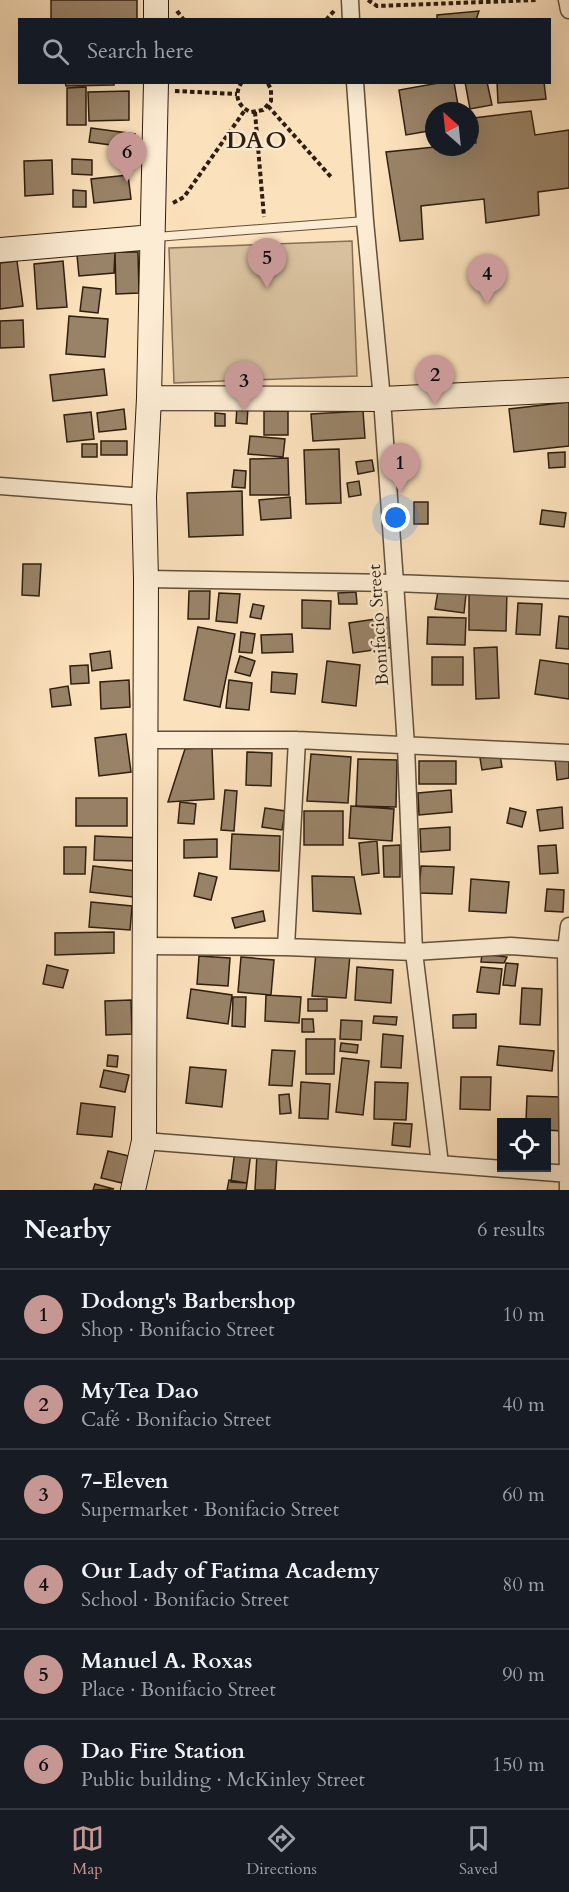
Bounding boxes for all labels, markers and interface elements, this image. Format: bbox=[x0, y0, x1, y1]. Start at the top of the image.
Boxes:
search box bbox=[18, 18, 551, 84]
icon: search bbox=[39, 35, 72, 68]
text: Search here bbox=[87, 36, 194, 66]
north arrow bbox=[425, 102, 479, 156]
district label: DAO bbox=[226, 124, 288, 157]
pin: 6 bbox=[108, 132, 146, 182]
pin: 5 bbox=[248, 238, 286, 288]
pin: 4 bbox=[468, 254, 506, 304]
pin: 2 bbox=[416, 356, 454, 405]
pin: 3 bbox=[224, 362, 264, 411]
pin: 1 bbox=[380, 444, 420, 493]
your location bbox=[381, 503, 410, 532]
street label: Bonifacio Street bbox=[362, 563, 395, 687]
map controls bbox=[497, 1118, 551, 1172]
button: locate bbox=[497, 1118, 551, 1172]
text: Nearby bbox=[24, 1212, 112, 1247]
text: 6 results bbox=[477, 1216, 545, 1243]
text: Dodong's Barbershop bbox=[81, 1286, 296, 1316]
text: 1 bbox=[38, 1301, 49, 1328]
text: 10 m bbox=[502, 1301, 545, 1328]
text: Shop · Bonifacio Street bbox=[81, 1316, 274, 1343]
text: MyTea Dao bbox=[81, 1376, 199, 1406]
text: 2 bbox=[38, 1391, 49, 1418]
text: 40 m bbox=[502, 1391, 545, 1418]
text: Café · Bonifacio Street bbox=[81, 1406, 271, 1433]
text: 7-Eleven bbox=[81, 1466, 169, 1496]
text: 3 bbox=[38, 1481, 49, 1508]
text: 60 m bbox=[502, 1481, 545, 1508]
text: Supermarket · Bonifacio Street bbox=[81, 1496, 339, 1523]
text: Our Lady of Fatima Academy bbox=[81, 1556, 380, 1586]
text: 4 bbox=[38, 1571, 49, 1598]
text: 80 m bbox=[502, 1571, 545, 1598]
text: School · Bonifacio Street bbox=[81, 1586, 289, 1613]
text: Manuel A. Roxas bbox=[81, 1646, 252, 1676]
text: 5 bbox=[38, 1661, 49, 1688]
text: 90 m bbox=[502, 1661, 545, 1688]
text: Place · Bonifacio Street bbox=[81, 1676, 276, 1703]
text: Dao Fire Station bbox=[81, 1736, 245, 1766]
text: 6 bbox=[38, 1751, 49, 1778]
text: 150 m bbox=[492, 1751, 545, 1778]
text: Public building · McKinley Street bbox=[81, 1766, 365, 1793]
tab: Map bbox=[71, 1822, 104, 1880]
tab: Directions bbox=[246, 1822, 317, 1880]
tab: Saved bbox=[459, 1822, 498, 1880]

